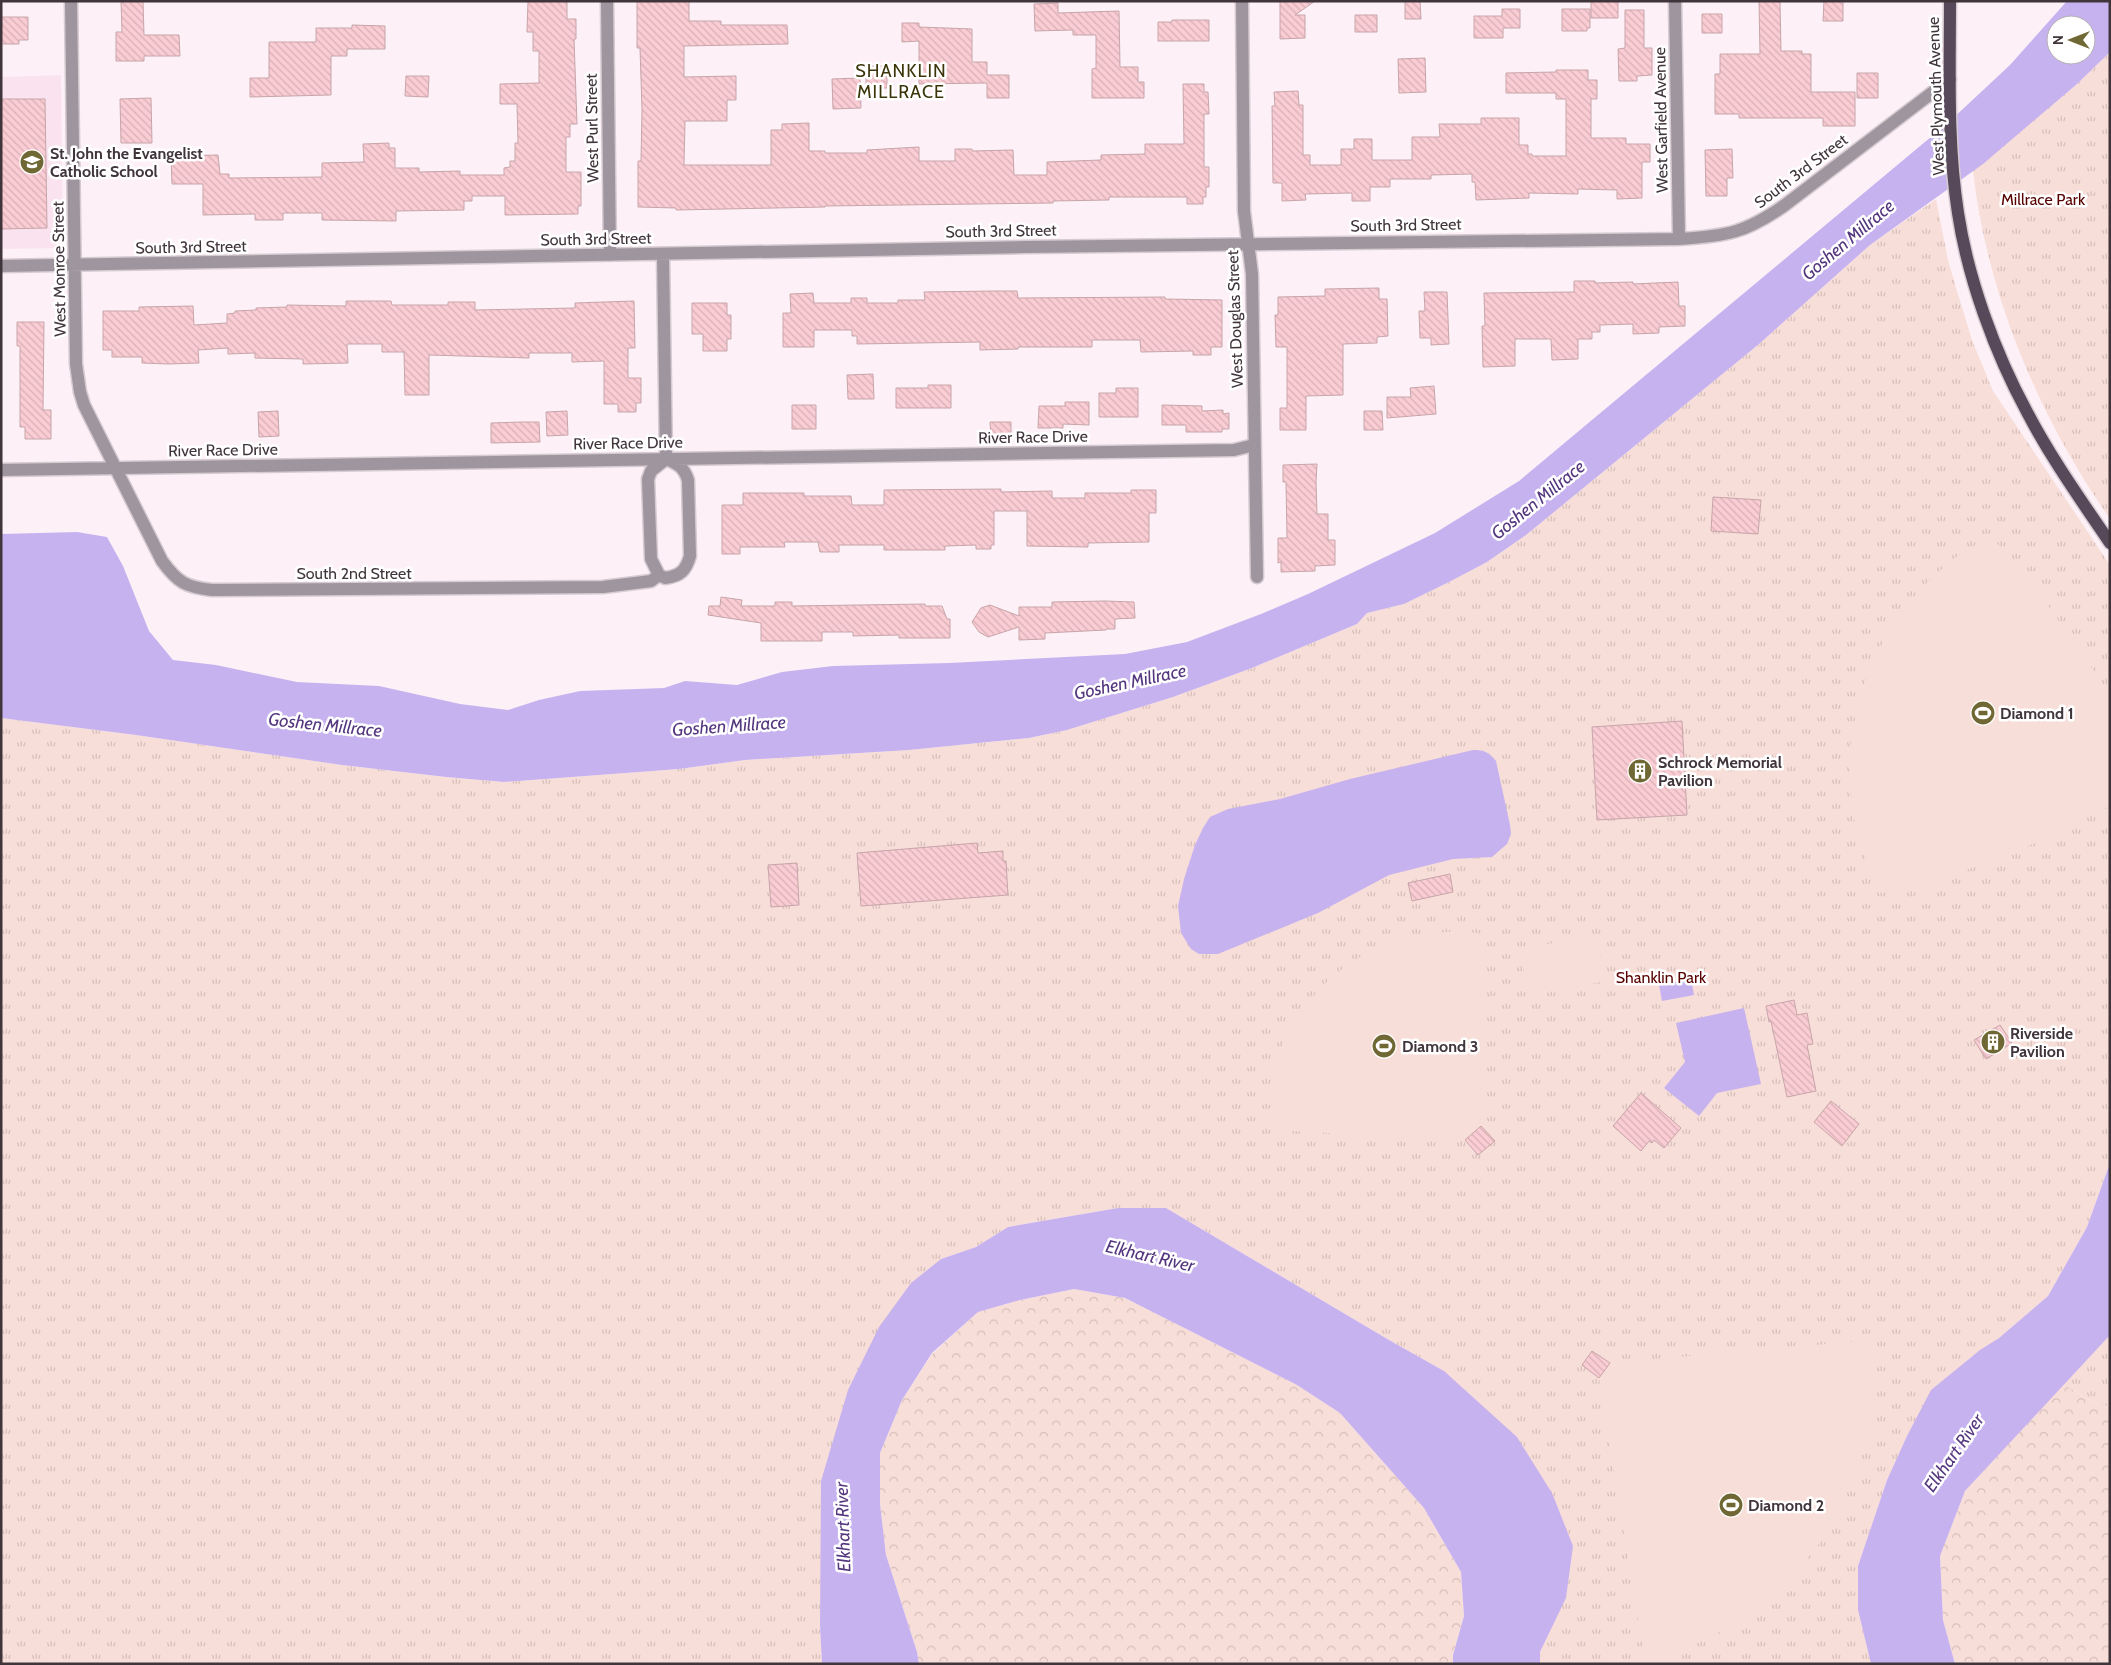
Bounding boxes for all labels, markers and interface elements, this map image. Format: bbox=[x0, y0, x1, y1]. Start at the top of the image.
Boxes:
north arrow bbox=[2046, 15, 2096, 65]
street label: West Plymouth Avenue bbox=[1924, 16, 1948, 176]
text: N bbox=[2049, 35, 2067, 45]
street label: West Garfield Avenue bbox=[1650, 47, 1672, 193]
district label: SHANKLIN MILLRACE bbox=[855, 60, 947, 103]
street label: West Purl Street bbox=[582, 73, 602, 183]
street label: South 3rd Street bbox=[1751, 130, 1852, 212]
place label: St. John the Evangelist Catholic School bbox=[50, 144, 203, 181]
school or university icon: St. John the Evangelist Catholic School bbox=[19, 149, 45, 175]
park label: Millrace Park bbox=[2001, 190, 2086, 209]
water label: Goshen Millrace bbox=[1797, 195, 1899, 285]
street label: West Monroe Street bbox=[48, 201, 70, 337]
street label: South 3rd Street bbox=[1350, 215, 1462, 235]
street label: South 3rd Street bbox=[945, 221, 1057, 241]
street label: South 3rd Street bbox=[540, 229, 652, 249]
street label: South 3rd Street bbox=[135, 237, 247, 257]
street label: West Douglas Street bbox=[1223, 249, 1247, 388]
street label: River Race Drive bbox=[978, 427, 1088, 447]
street label: River Race Drive bbox=[573, 433, 683, 453]
street label: River Race Drive bbox=[168, 440, 278, 460]
water label: Goshen Millrace bbox=[1487, 456, 1589, 544]
street label: South 2nd Street bbox=[296, 564, 412, 583]
water label: Goshen Millrace bbox=[1072, 659, 1188, 705]
sports icon: Diamond 1 bbox=[1970, 700, 1996, 726]
place label: Diamond 1 bbox=[2000, 704, 2074, 723]
water label: Goshen Millrace bbox=[267, 708, 383, 742]
water label: Goshen Millrace bbox=[671, 711, 787, 741]
place label: Schrock Memorial Pavilion bbox=[1658, 753, 1782, 790]
building icon: Schrock Memorial Pavilion bbox=[1627, 758, 1653, 784]
park label: Shanklin Park bbox=[1616, 968, 1707, 987]
place label: Riverside Pavilion bbox=[2010, 1024, 2073, 1061]
building icon: Riverside Pavilion bbox=[1980, 1029, 2006, 1055]
sports icon: Diamond 3 bbox=[1371, 1033, 1397, 1059]
place label: Diamond 3 bbox=[1402, 1037, 1478, 1056]
water label: Elkhart River bbox=[1104, 1235, 1198, 1277]
water label: Elkhart River bbox=[1919, 1409, 1990, 1496]
water label: Elkhart River bbox=[830, 1480, 856, 1572]
sports icon: Diamond 2 bbox=[1718, 1492, 1744, 1518]
place label: Diamond 2 bbox=[1748, 1496, 1824, 1515]

